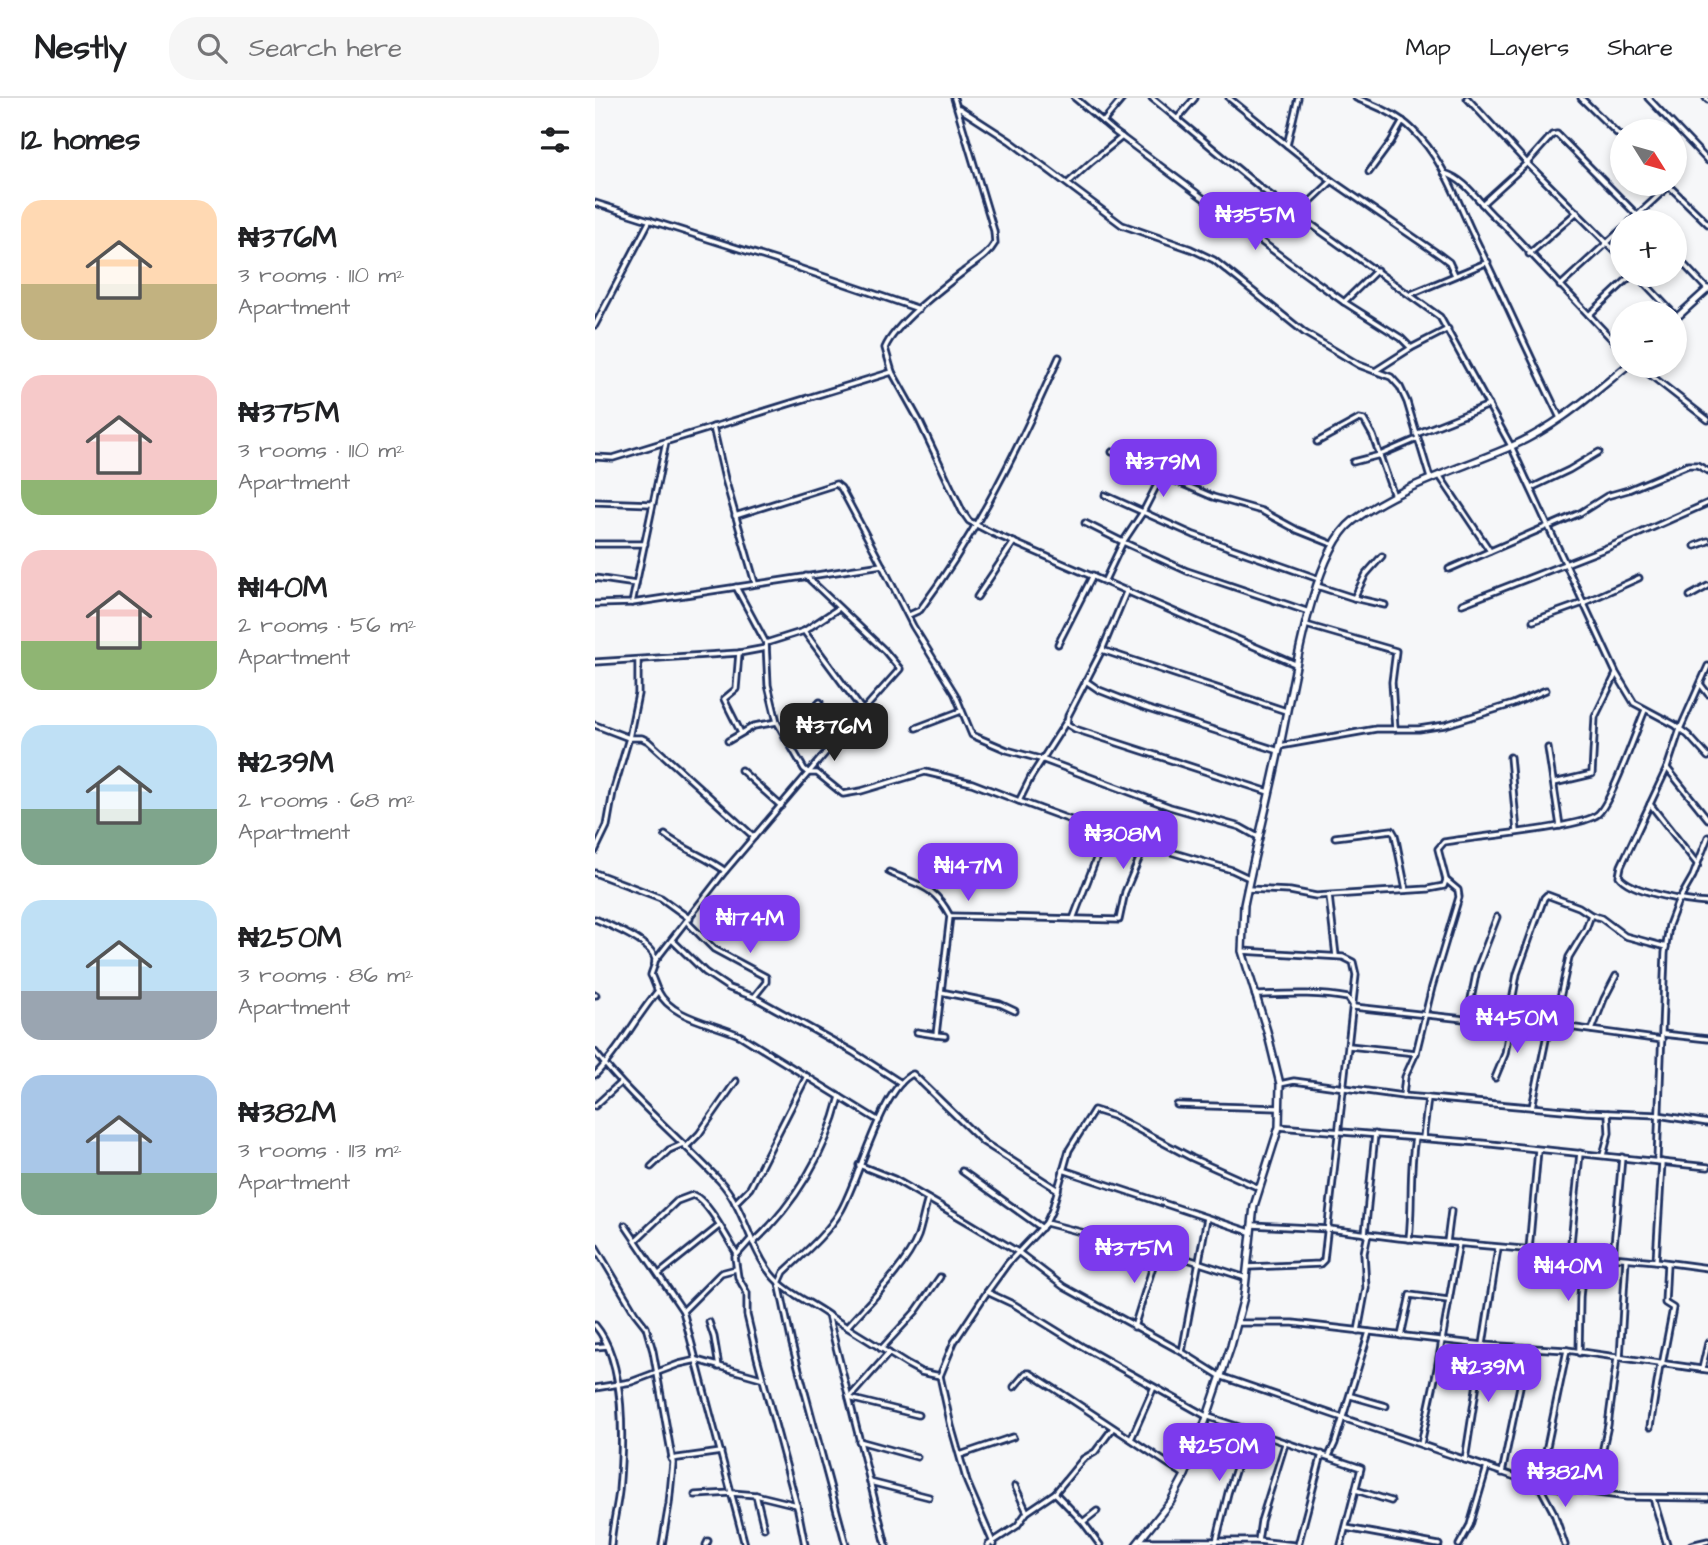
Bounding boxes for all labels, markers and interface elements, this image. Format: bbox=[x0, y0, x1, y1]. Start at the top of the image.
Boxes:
search box bbox=[169, 17, 659, 80]
text: Nestly bbox=[35, 25, 127, 71]
icon: search bbox=[193, 29, 231, 67]
text: Search here bbox=[249, 30, 402, 66]
text: Map bbox=[1406, 31, 1451, 65]
text: Layers bbox=[1489, 31, 1569, 65]
text: Share bbox=[1607, 31, 1673, 65]
text: 12 homes bbox=[21, 119, 140, 161]
north arrow bbox=[1610, 119, 1687, 196]
map controls bbox=[1610, 119, 1687, 378]
icon: filters bbox=[536, 121, 574, 159]
pin: ₦355M bbox=[1206, 192, 1304, 252]
text: ₦355M bbox=[1215, 199, 1295, 231]
button: + bbox=[1610, 210, 1687, 287]
text: ₦376M bbox=[238, 217, 337, 259]
icon: home bbox=[77, 228, 161, 312]
text: 3 rooms · 110 m² bbox=[238, 259, 405, 291]
text: Apartment bbox=[238, 291, 350, 323]
button: − bbox=[1610, 301, 1687, 378]
text: ₦375M bbox=[238, 392, 339, 434]
icon: home bbox=[77, 403, 161, 487]
text: 3 rooms · 110 m² bbox=[238, 434, 405, 466]
pin: ₦379M bbox=[1114, 440, 1212, 499]
text: ₦379M bbox=[1126, 446, 1200, 478]
text: Apartment bbox=[238, 466, 350, 498]
text: ₦140M bbox=[238, 567, 328, 609]
icon: home bbox=[77, 578, 161, 662]
text: 2 rooms · 56 m² bbox=[238, 609, 416, 641]
text: Apartment bbox=[238, 641, 350, 673]
pin: ₦376M bbox=[785, 704, 883, 763]
text: ₦376M bbox=[796, 710, 872, 742]
text: ₦239M bbox=[238, 742, 334, 784]
icon: home bbox=[77, 753, 161, 837]
text: 2 rooms · 68 m² bbox=[238, 784, 415, 816]
pin: ₦308M bbox=[1074, 812, 1172, 871]
text: Apartment bbox=[238, 816, 350, 848]
text: ₦308M bbox=[1085, 818, 1161, 850]
pin: ₦147M bbox=[919, 844, 1017, 903]
text: ₦147M bbox=[934, 850, 1002, 882]
pin: ₦174M bbox=[701, 896, 799, 955]
text: ₦174M bbox=[716, 902, 784, 934]
text: ₦250M bbox=[238, 917, 342, 959]
icon: home bbox=[77, 928, 161, 1012]
text: 3 rooms · 86 m² bbox=[238, 959, 414, 991]
text: Apartment bbox=[238, 991, 350, 1023]
pin: ₦450M bbox=[1468, 996, 1566, 1055]
text: ₦450M bbox=[1476, 1002, 1558, 1034]
text: ₦382M bbox=[238, 1092, 336, 1134]
icon: home bbox=[77, 1103, 161, 1187]
text: 3 rooms · 113 m² bbox=[238, 1134, 402, 1166]
text: Apartment bbox=[238, 1166, 350, 1198]
pin: ₦375M bbox=[1085, 1226, 1183, 1285]
text: ₦375M bbox=[1095, 1232, 1173, 1264]
pin: ₦140M bbox=[1519, 1244, 1617, 1303]
text: ₦140M bbox=[1534, 1250, 1602, 1282]
pin: ₦239M bbox=[1439, 1344, 1537, 1404]
text: ₦239M bbox=[1451, 1351, 1525, 1383]
pin: ₦250M bbox=[1170, 1424, 1268, 1483]
text: ₦250M bbox=[1179, 1430, 1259, 1462]
pin: ₦382M bbox=[1516, 1450, 1614, 1509]
text: ₦382M bbox=[1527, 1456, 1603, 1488]

